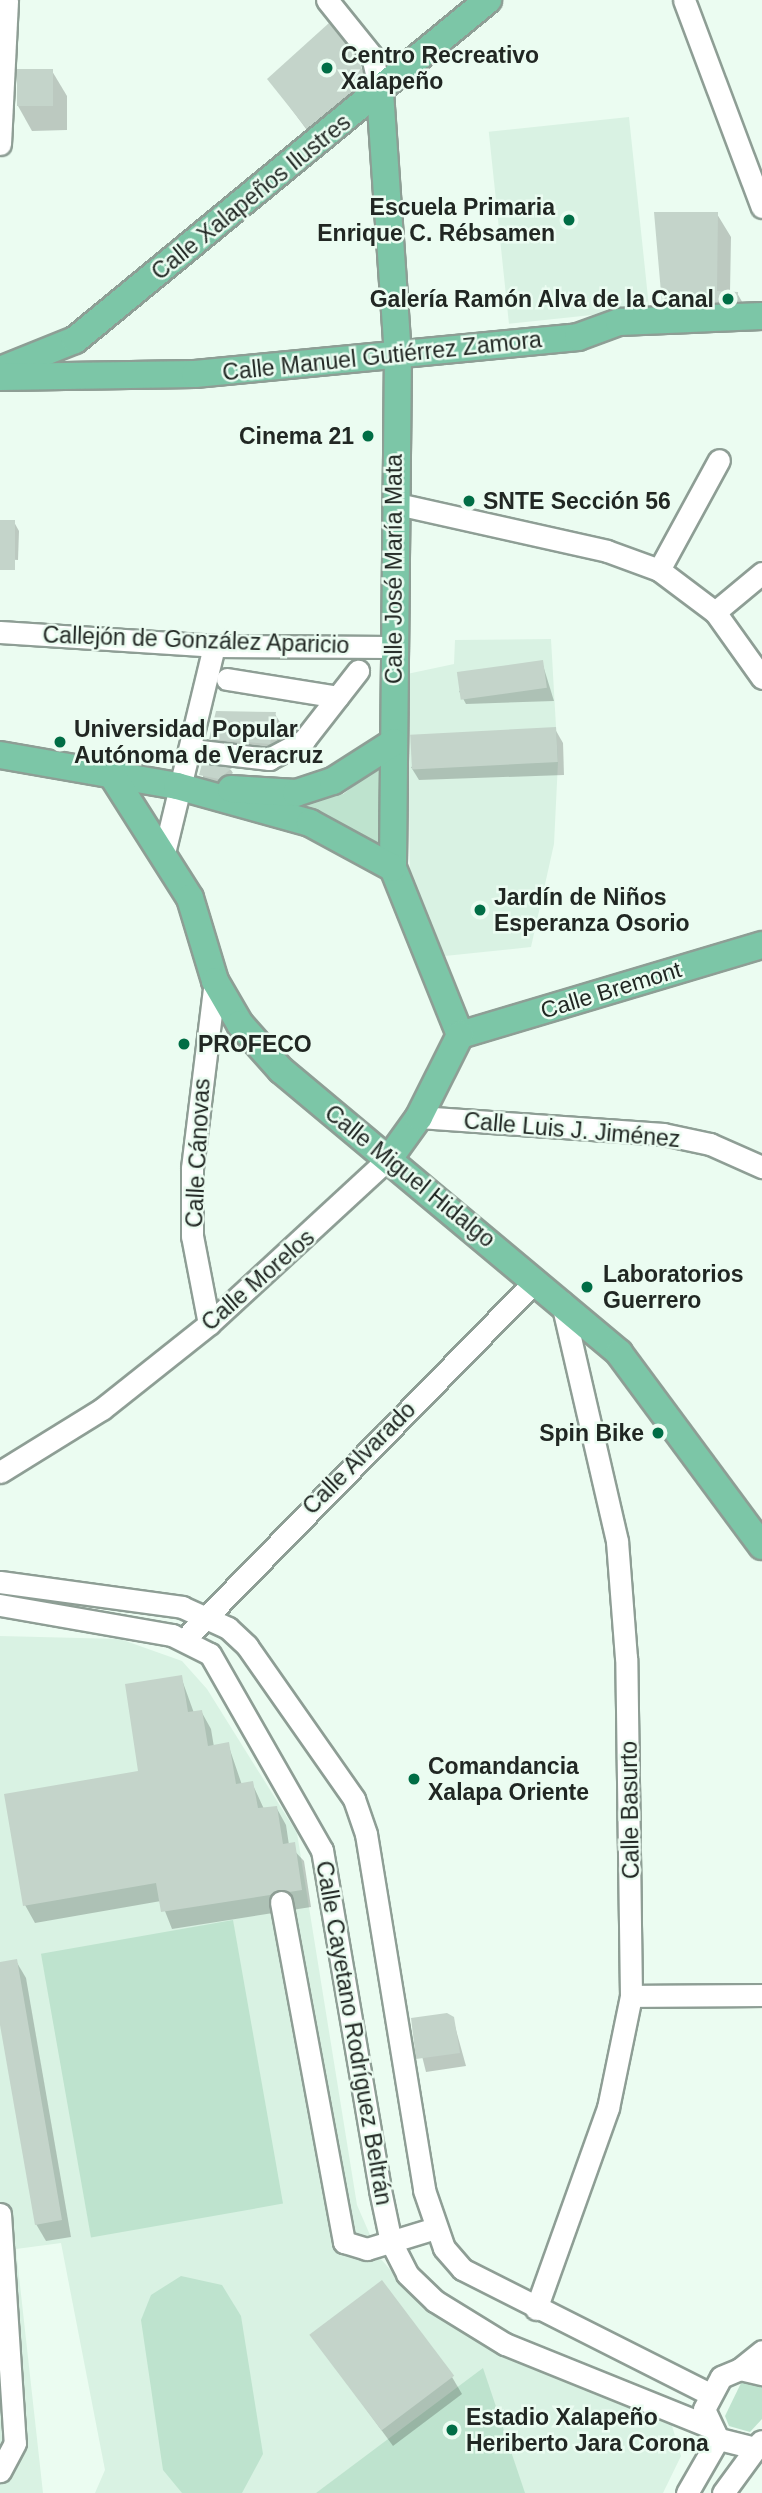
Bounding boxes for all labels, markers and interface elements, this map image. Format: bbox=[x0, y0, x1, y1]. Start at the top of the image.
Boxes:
place label: Centro Recreativo Xalapeño bbox=[341, 41, 539, 95]
marker: Centro Recreativo Xalapeño bbox=[319, 60, 335, 76]
street label: Calle Xalapeños Ilustres bbox=[146, 108, 356, 286]
place label: Escuela Primaria Enrique C. Rébsamen bbox=[317, 193, 555, 247]
marker: Escuela Primaria Enrique C. Rébsamen bbox=[561, 212, 577, 228]
place label: Galería Ramón Alva de la Canal bbox=[369, 285, 714, 313]
marker: Galería Ramón Alva de la Canal bbox=[720, 291, 736, 307]
street label: Calle Manuel Gutiérrez Zamora bbox=[221, 326, 543, 386]
place label: Cinema 21 bbox=[239, 422, 354, 450]
marker: Cinema 21 bbox=[360, 428, 376, 444]
street label: Calle José María Mata bbox=[380, 454, 408, 684]
place label: SNTE Sección 56 bbox=[483, 487, 671, 515]
marker: SNTE Sección 56 bbox=[461, 493, 477, 509]
street label: Callejón de González Aparicio bbox=[42, 621, 350, 659]
place label: Universidad Popular Autónoma de Veracruz bbox=[74, 715, 323, 769]
marker: Universidad Popular Autónoma de Veracruz bbox=[52, 734, 68, 750]
place label: Jardín de Niños Esperanza Osorio bbox=[494, 883, 690, 937]
marker: Jardín de Niños Esperanza Osorio bbox=[472, 902, 488, 918]
street label: Calle Bremont bbox=[537, 955, 685, 1025]
place label: PROFECO bbox=[198, 1030, 312, 1058]
marker: PROFECO bbox=[176, 1036, 192, 1052]
street label: Calle Cánovas bbox=[180, 1078, 216, 1228]
street label: Calle Miguel Hidalgo bbox=[319, 1099, 501, 1253]
street label: Calle Luis J. Jiménez bbox=[463, 1107, 681, 1153]
street label: Calle Morelos bbox=[196, 1223, 320, 1337]
place label: Laboratorios Guerrero bbox=[603, 1260, 744, 1314]
marker: Laboratorios Guerrero bbox=[577, 1277, 597, 1297]
street label: Calle Alvarado bbox=[296, 1395, 422, 1521]
place label: Spin Bike bbox=[539, 1419, 644, 1447]
marker: Spin Bike bbox=[650, 1425, 666, 1441]
street label: Calle Basurto bbox=[615, 1741, 645, 1879]
place label: Comandancia Xalapa Oriente bbox=[428, 1752, 589, 1806]
marker: Comandancia Xalapa Oriente bbox=[406, 1771, 422, 1787]
street label: Calle Cayetano Rodríguez Beltrán bbox=[310, 1859, 398, 2207]
place label: Estadio Xalapeño Heriberto Jara Corona bbox=[466, 2403, 709, 2457]
marker: Estadio Xalapeño Heriberto Jara Corona bbox=[444, 2422, 460, 2438]

